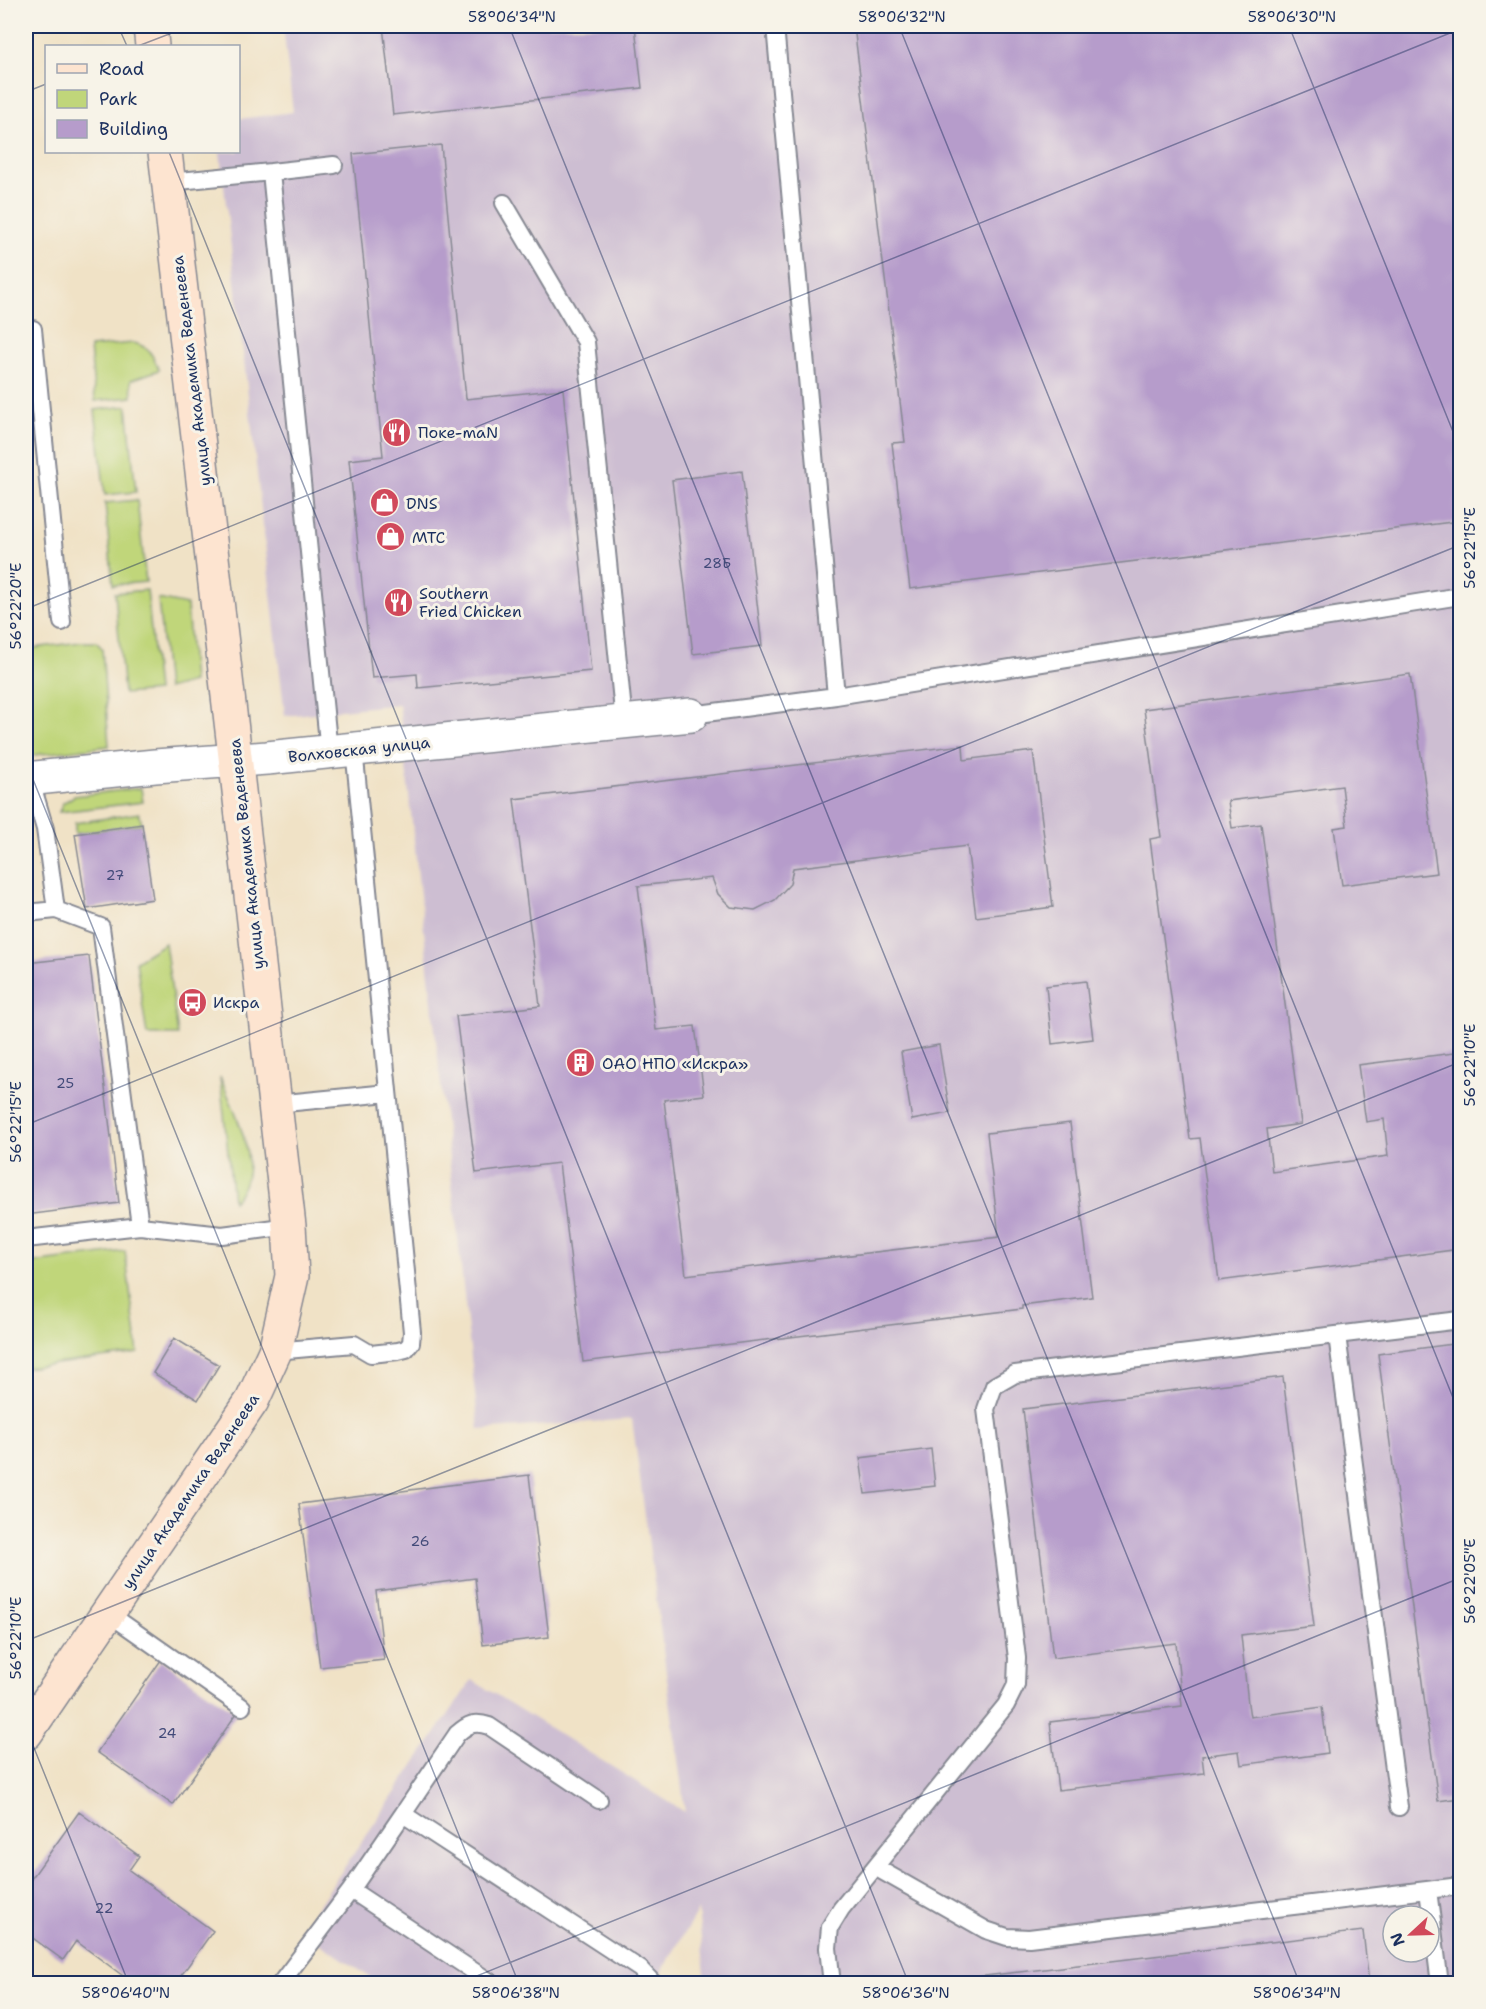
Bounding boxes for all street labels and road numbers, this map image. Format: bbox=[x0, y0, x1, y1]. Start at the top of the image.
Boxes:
street label: улица Академика Веденеева bbox=[167, 255, 216, 487]
street label: Волховская улица bbox=[287, 732, 431, 767]
street label: улица Академика Веденеева bbox=[224, 737, 269, 970]
street label: улица Академика Веденеева bbox=[117, 1389, 264, 1593]

